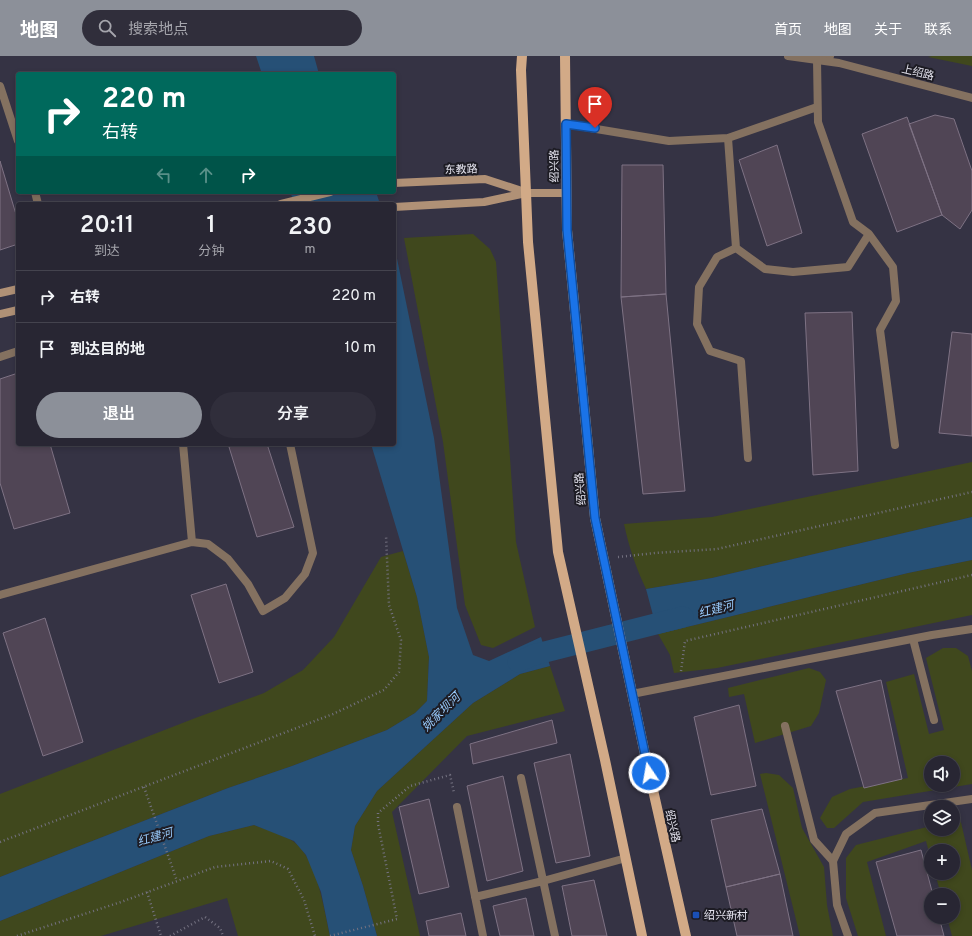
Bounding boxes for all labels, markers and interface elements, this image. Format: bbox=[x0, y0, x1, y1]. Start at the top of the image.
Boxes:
search box bbox=[82, 10, 362, 46]
icon: search bbox=[96, 17, 118, 39]
text: 地图 bbox=[20, 19, 58, 43]
text: 搜索地点 bbox=[128, 21, 188, 40]
text: 首页 bbox=[774, 22, 802, 39]
text: 地图 bbox=[824, 22, 852, 39]
text: 关于 bbox=[874, 22, 902, 39]
text: 联系 bbox=[924, 22, 952, 39]
street label: 上绍路 bbox=[900, 62, 935, 84]
text: 220 m bbox=[102, 82, 186, 118]
pin bbox=[578, 87, 612, 128]
icon: right bbox=[36, 88, 88, 140]
icon: arrive bbox=[584, 93, 606, 115]
text: 右转 bbox=[102, 122, 138, 145]
street label: 绍兴路 bbox=[548, 149, 562, 183]
street label: 东教路 bbox=[444, 162, 478, 178]
icon: left bbox=[153, 164, 175, 186]
icon: ahead bbox=[195, 164, 217, 186]
icon: right bbox=[237, 164, 259, 186]
text: 20:11 bbox=[80, 211, 134, 241]
text: 1 bbox=[206, 211, 216, 241]
text: 230 bbox=[288, 213, 332, 243]
text: m bbox=[305, 242, 316, 258]
text: 到达 bbox=[94, 244, 120, 260]
text: 分钟 bbox=[198, 244, 224, 260]
icon: right bbox=[36, 286, 58, 308]
text: 220 m bbox=[332, 287, 376, 306]
text: 右转 bbox=[70, 289, 100, 308]
icon: arrive bbox=[36, 338, 58, 360]
text: 10 m bbox=[345, 339, 376, 358]
text: 到达目的地 bbox=[70, 341, 145, 360]
button: 退出 bbox=[36, 392, 202, 438]
button: 分享 bbox=[210, 392, 376, 438]
street label: 绍兴路 bbox=[573, 472, 589, 506]
water label: 红建河 bbox=[697, 597, 738, 622]
water label: 姚家坝河 bbox=[419, 689, 466, 735]
position arrow bbox=[628, 752, 670, 794]
map controls bbox=[924, 756, 960, 924]
button: sound bbox=[924, 756, 960, 792]
button: layers bbox=[924, 800, 960, 836]
street label: 绍兴路 bbox=[661, 809, 683, 844]
water label: 红建河 bbox=[136, 825, 177, 851]
button: + bbox=[924, 844, 960, 880]
button: − bbox=[924, 888, 960, 924]
place label: 绍兴新村 bbox=[704, 909, 748, 923]
marker: 绍兴新村 bbox=[691, 910, 701, 920]

